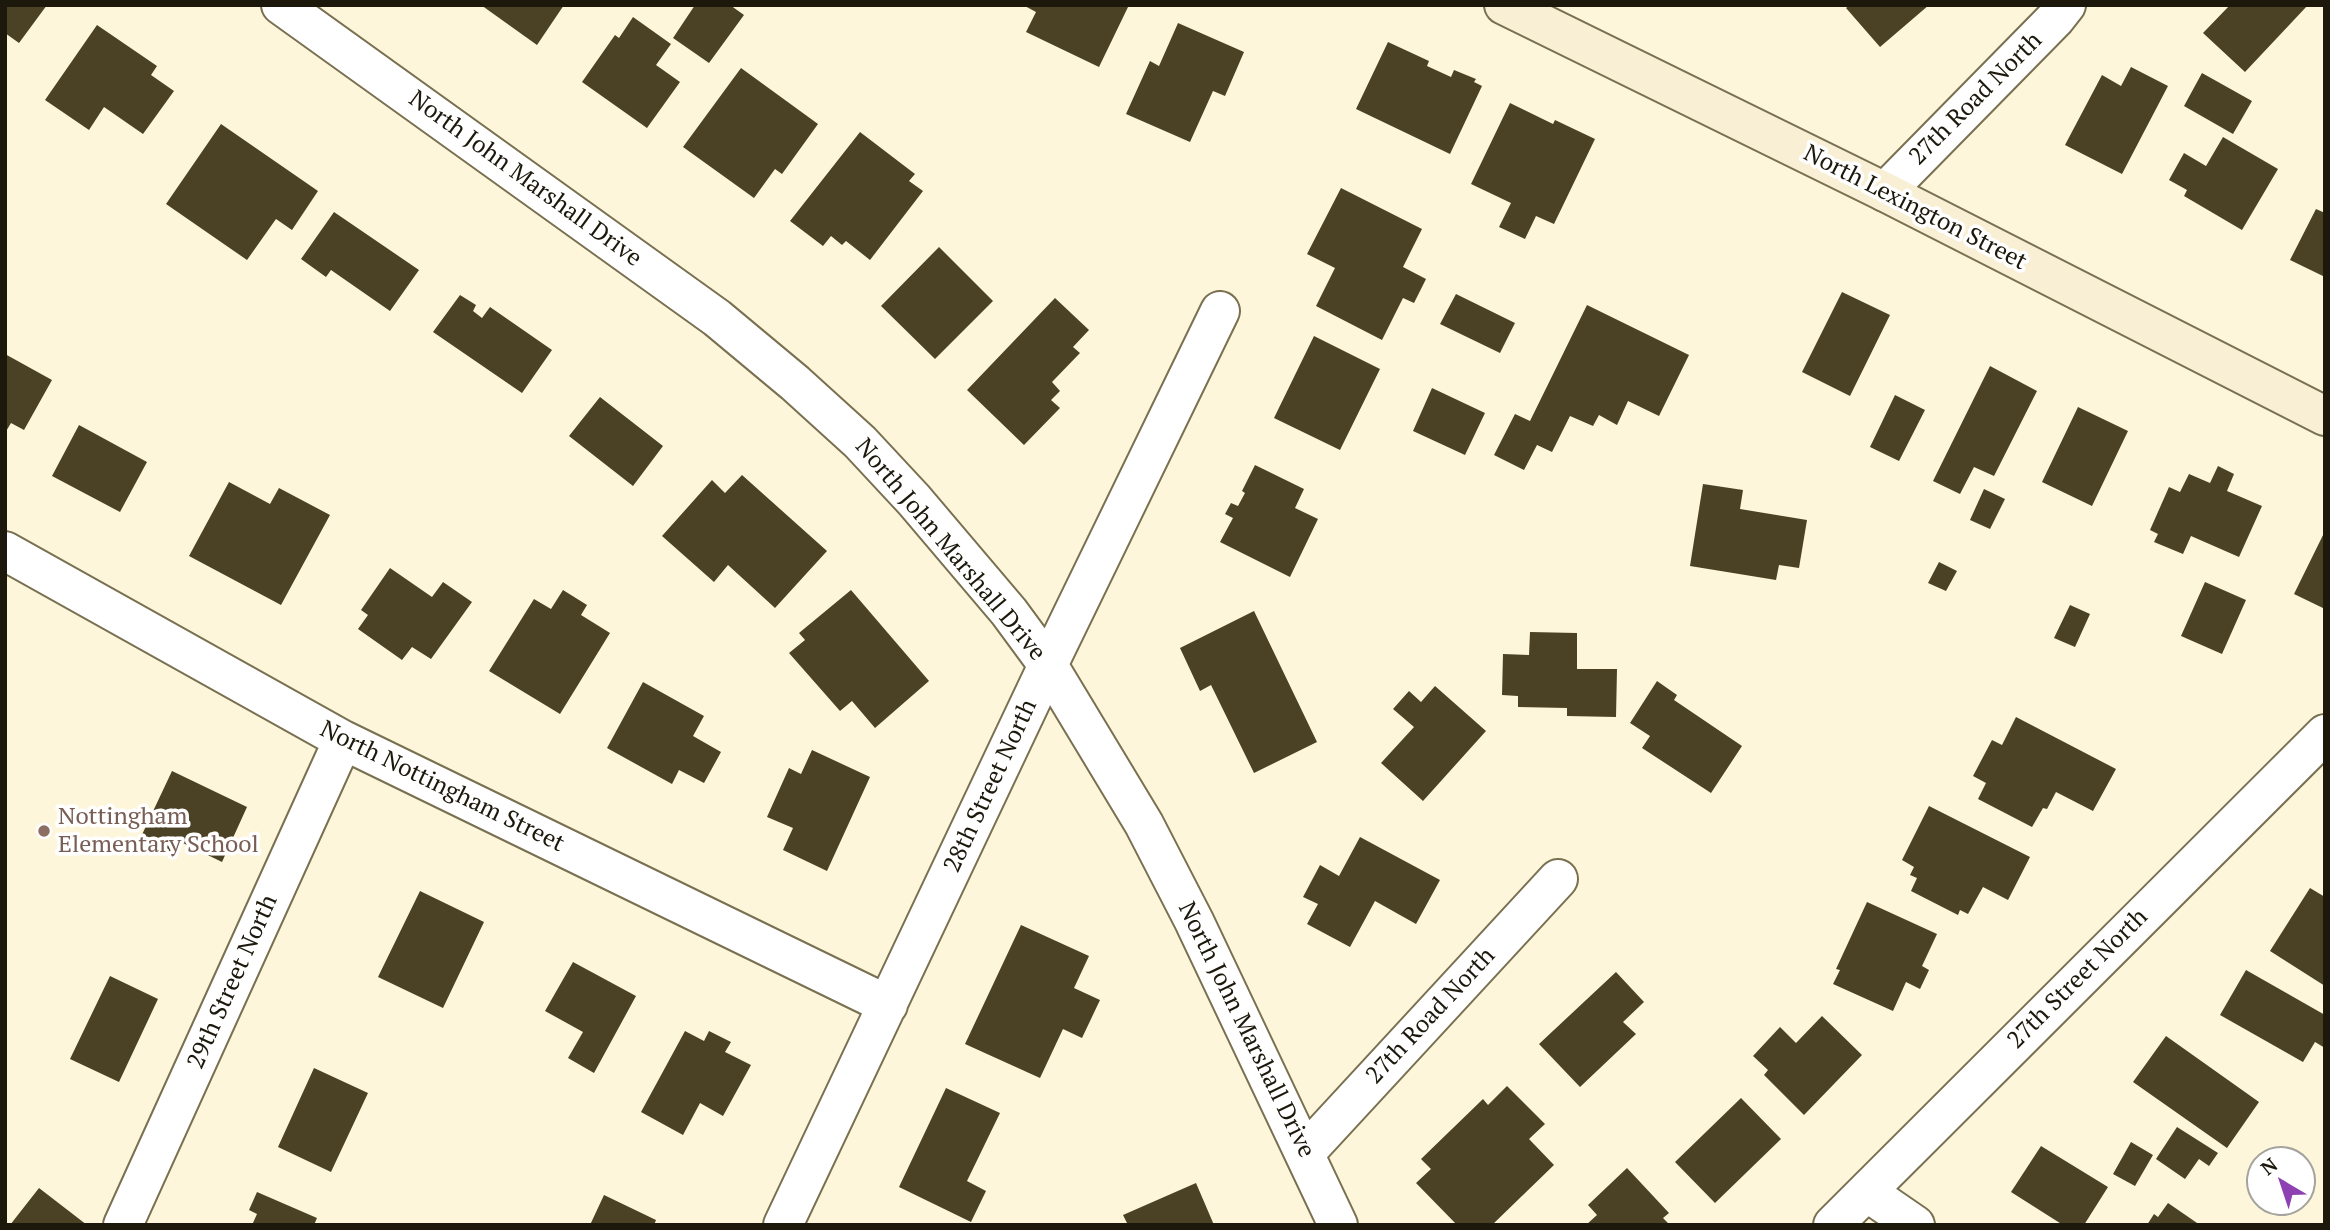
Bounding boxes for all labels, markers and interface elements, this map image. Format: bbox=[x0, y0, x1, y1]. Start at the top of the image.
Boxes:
street label: 27th Road North bbox=[1904, 27, 2048, 171]
street label: North John Marshall Drive bbox=[403, 85, 647, 273]
street label: North Lexington Street bbox=[1799, 139, 2031, 277]
street label: North John Marshall Drive bbox=[849, 433, 1051, 667]
street label: 28th Street North bbox=[938, 695, 1044, 877]
street label: North Nottingham Street bbox=[315, 715, 569, 859]
place label: Nottingham Elementary School bbox=[58, 803, 259, 859]
marker: Nottingham Elementary School bbox=[36, 823, 52, 839]
street label: 29th Street North bbox=[182, 891, 284, 1073]
street label: North John Marshall Drive bbox=[1172, 898, 1320, 1162]
street label: 27th Street North bbox=[2002, 903, 2154, 1055]
street label: 27th Road North bbox=[1361, 942, 1501, 1090]
north arrow bbox=[2246, 1146, 2316, 1216]
text: N bbox=[2255, 1152, 2282, 1180]

